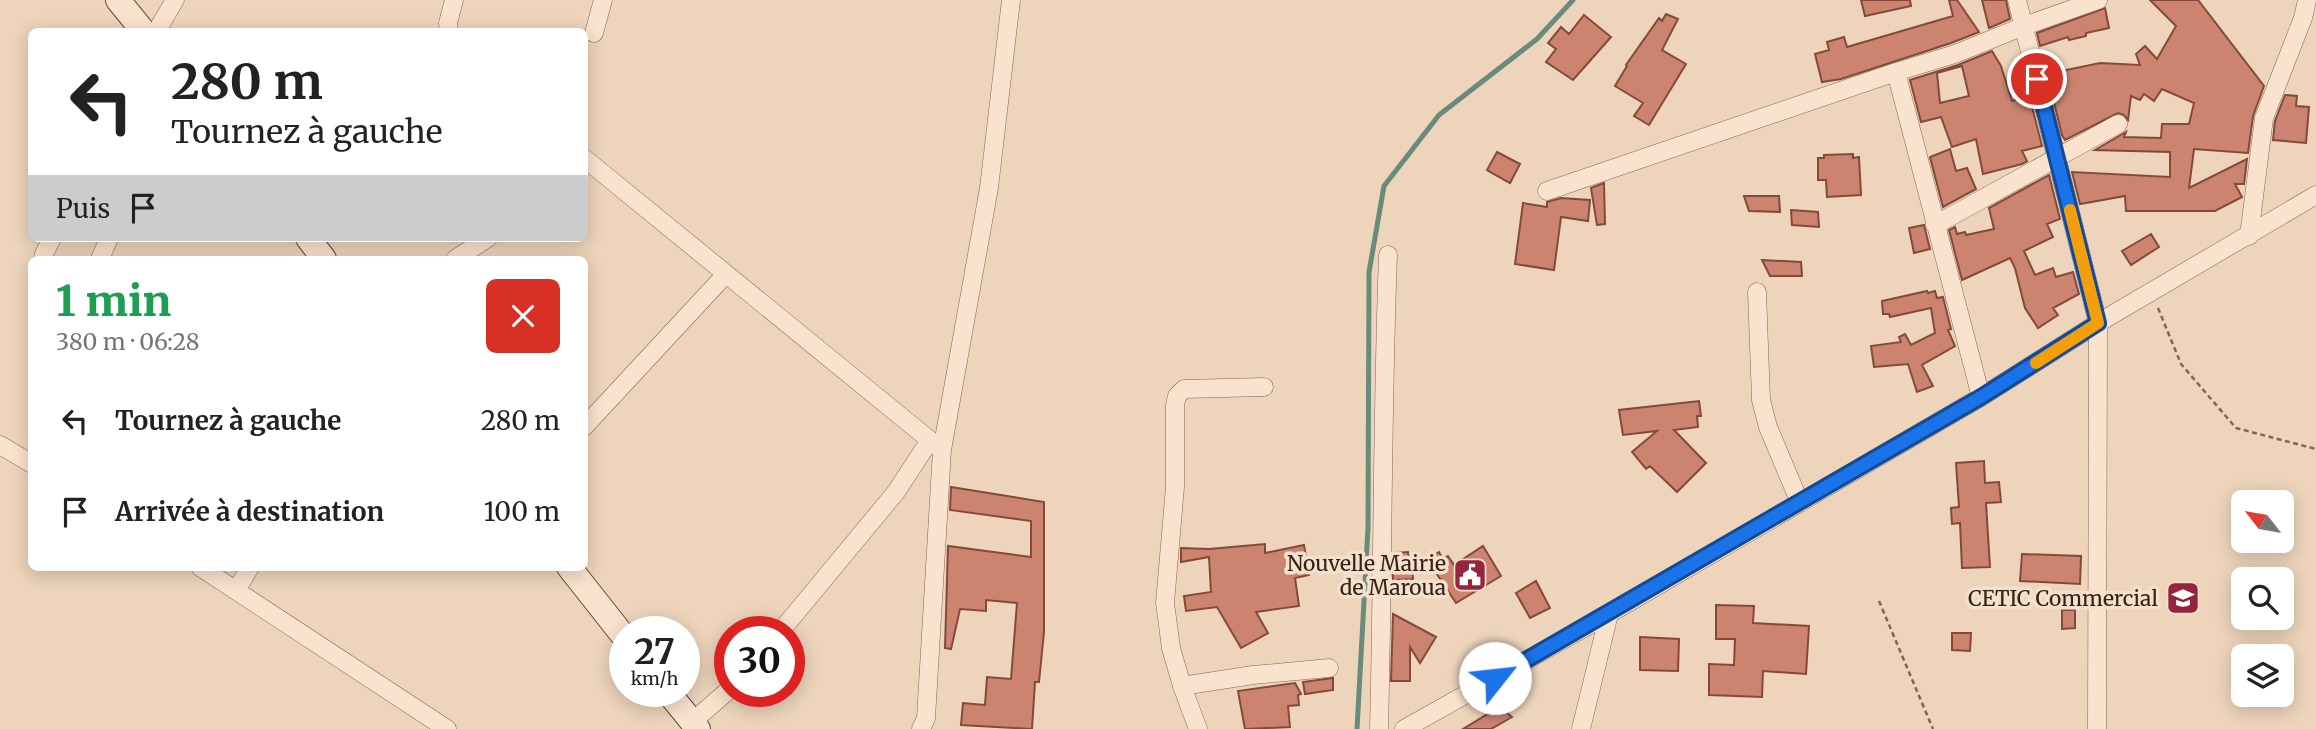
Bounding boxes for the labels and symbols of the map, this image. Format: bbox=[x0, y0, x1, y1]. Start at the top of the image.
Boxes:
pin bbox=[2007, 49, 2067, 109]
north arrow bbox=[2231, 490, 2294, 553]
place label: Nouvelle Mairie de Maroua bbox=[1287, 550, 1446, 601]
public building icon: Nouvelle Mairie de Maroua bbox=[1451, 556, 1489, 594]
school or university icon: CETIC Commercial bbox=[2164, 579, 2202, 617]
place label: CETIC Commercial bbox=[1968, 585, 2158, 612]
speed limit sign: 30 bbox=[714, 616, 805, 707]
position arrow bbox=[1458, 641, 1532, 715]

